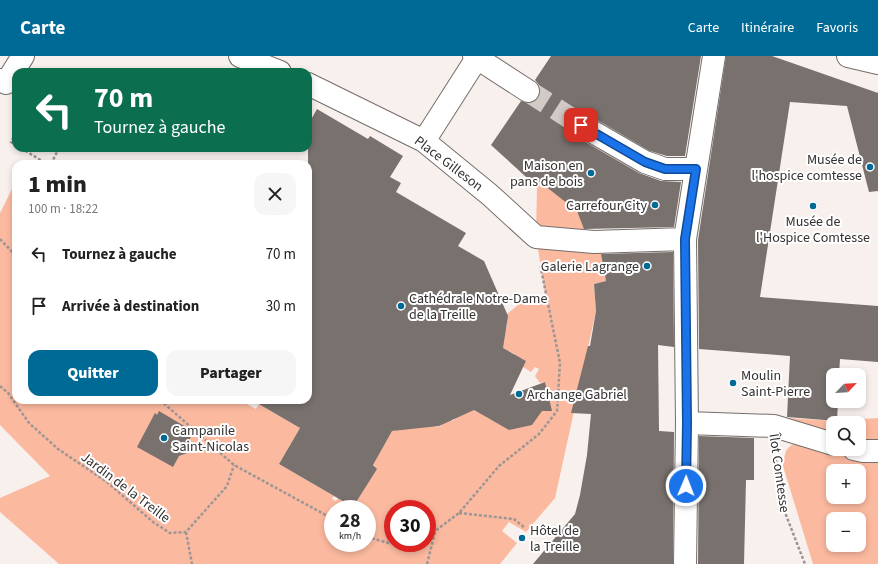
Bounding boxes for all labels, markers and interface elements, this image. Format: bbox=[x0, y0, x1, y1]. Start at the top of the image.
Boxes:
text: Carte bbox=[20, 15, 65, 42]
text: Carte bbox=[688, 18, 719, 38]
text: Itinéraire bbox=[741, 18, 794, 38]
text: Favoris bbox=[816, 18, 858, 38]
text: 70 m bbox=[94, 78, 153, 118]
icon: left bbox=[28, 84, 80, 136]
pin bbox=[564, 108, 598, 142]
icon: arrive bbox=[570, 114, 592, 136]
text: Tournez à gauche bbox=[94, 115, 226, 140]
street label: Place Gilleson bbox=[410, 131, 487, 196]
place label: Musée de l'hospice comtesse bbox=[751, 150, 862, 186]
place label: Maison en pans de bois bbox=[510, 156, 583, 192]
marker: Musée de l'hospice comtesse bbox=[865, 162, 875, 172]
text: 1 min bbox=[28, 167, 87, 202]
marker: Maison en pans de bois bbox=[586, 168, 596, 178]
button: close bbox=[254, 173, 296, 215]
place label: Carrefour City bbox=[566, 196, 647, 216]
text: 100 m · 18:22 bbox=[28, 200, 98, 218]
marker: Carrefour City bbox=[650, 200, 660, 210]
marker: Musée de l'Hospice Comtesse bbox=[808, 201, 818, 211]
place label: Musée de l'Hospice Comtesse bbox=[756, 212, 870, 248]
icon: left bbox=[28, 243, 50, 265]
text: Tournez à gauche bbox=[62, 244, 177, 265]
text: 70 m bbox=[266, 244, 296, 265]
place label: Galerie Lagrange bbox=[541, 257, 639, 277]
marker: Galerie Lagrange bbox=[642, 261, 652, 271]
place label: Cathédrale Notre-Dame de la Treille bbox=[409, 289, 547, 325]
icon: arrive bbox=[28, 295, 50, 317]
text: Arrivée à destination bbox=[62, 296, 199, 317]
text: 30 m bbox=[266, 296, 296, 317]
marker: Cathédrale Notre-Dame de la Treille bbox=[396, 301, 406, 311]
button: Quitter bbox=[28, 350, 158, 396]
button: Partager bbox=[166, 350, 296, 396]
place label: Moulin Saint-Pierre bbox=[741, 366, 810, 402]
north arrow bbox=[826, 368, 866, 408]
map controls bbox=[826, 368, 866, 552]
marker: Moulin Saint-Pierre bbox=[728, 378, 738, 388]
place label: Archange Gabriel bbox=[527, 385, 627, 405]
marker: Archange Gabriel bbox=[514, 389, 524, 399]
button: search bbox=[826, 416, 866, 456]
place label: Campanile Saint-Nicolas bbox=[172, 421, 249, 457]
street label: Îlot Comtesse bbox=[763, 431, 794, 514]
marker: Campanile Saint-Nicolas bbox=[159, 433, 169, 443]
street label: Jardin de la Treille bbox=[77, 448, 174, 528]
button: + bbox=[826, 464, 866, 504]
position arrow bbox=[665, 465, 707, 507]
speed limit sign: 30 bbox=[384, 500, 436, 552]
text: 28 bbox=[339, 507, 361, 535]
button: − bbox=[826, 512, 866, 552]
place label: Hôtel de la Treille bbox=[530, 521, 580, 557]
text: km/h bbox=[339, 529, 361, 543]
marker: Hôtel de la Treille bbox=[517, 533, 527, 543]

